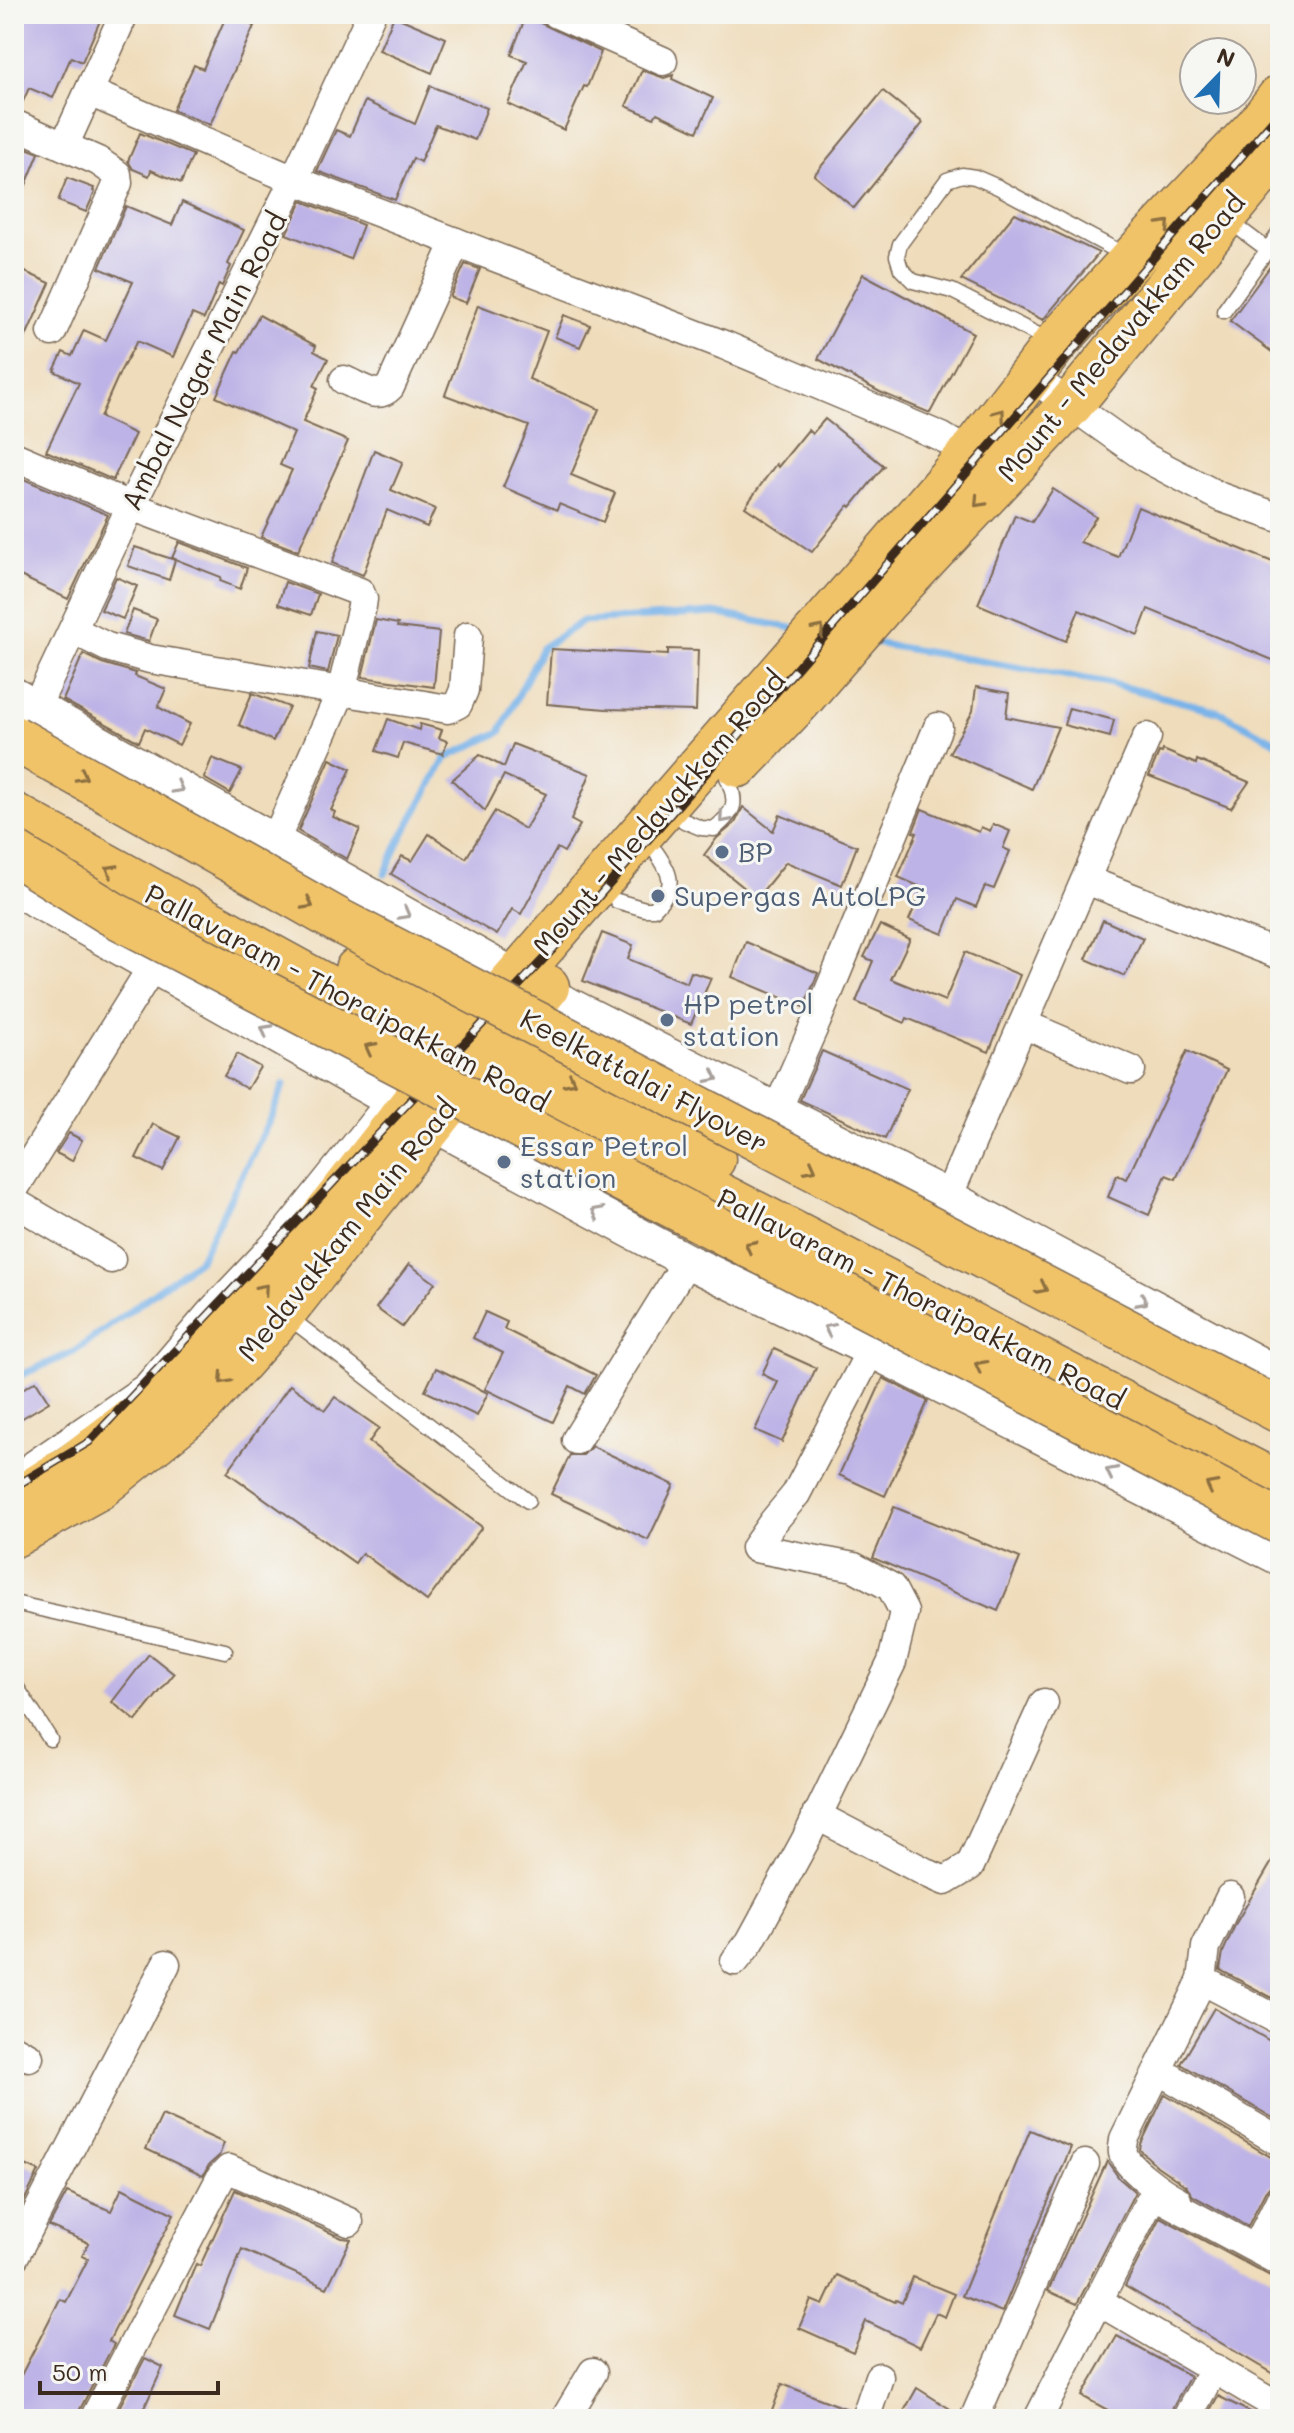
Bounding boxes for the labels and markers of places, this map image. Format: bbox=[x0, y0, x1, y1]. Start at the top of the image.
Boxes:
place label: BP bbox=[738, 833, 773, 869]
marker: BP bbox=[713, 843, 731, 861]
place label: Supergas AutoLPG bbox=[674, 877, 926, 913]
marker: Supergas AutoLPG bbox=[649, 887, 667, 905]
place label: HP petrol station bbox=[683, 985, 814, 1053]
marker: HP petrol station bbox=[658, 1011, 676, 1029]
place label: Essar Petrol station bbox=[520, 1127, 688, 1195]
marker: Essar Petrol station bbox=[495, 1153, 513, 1171]

